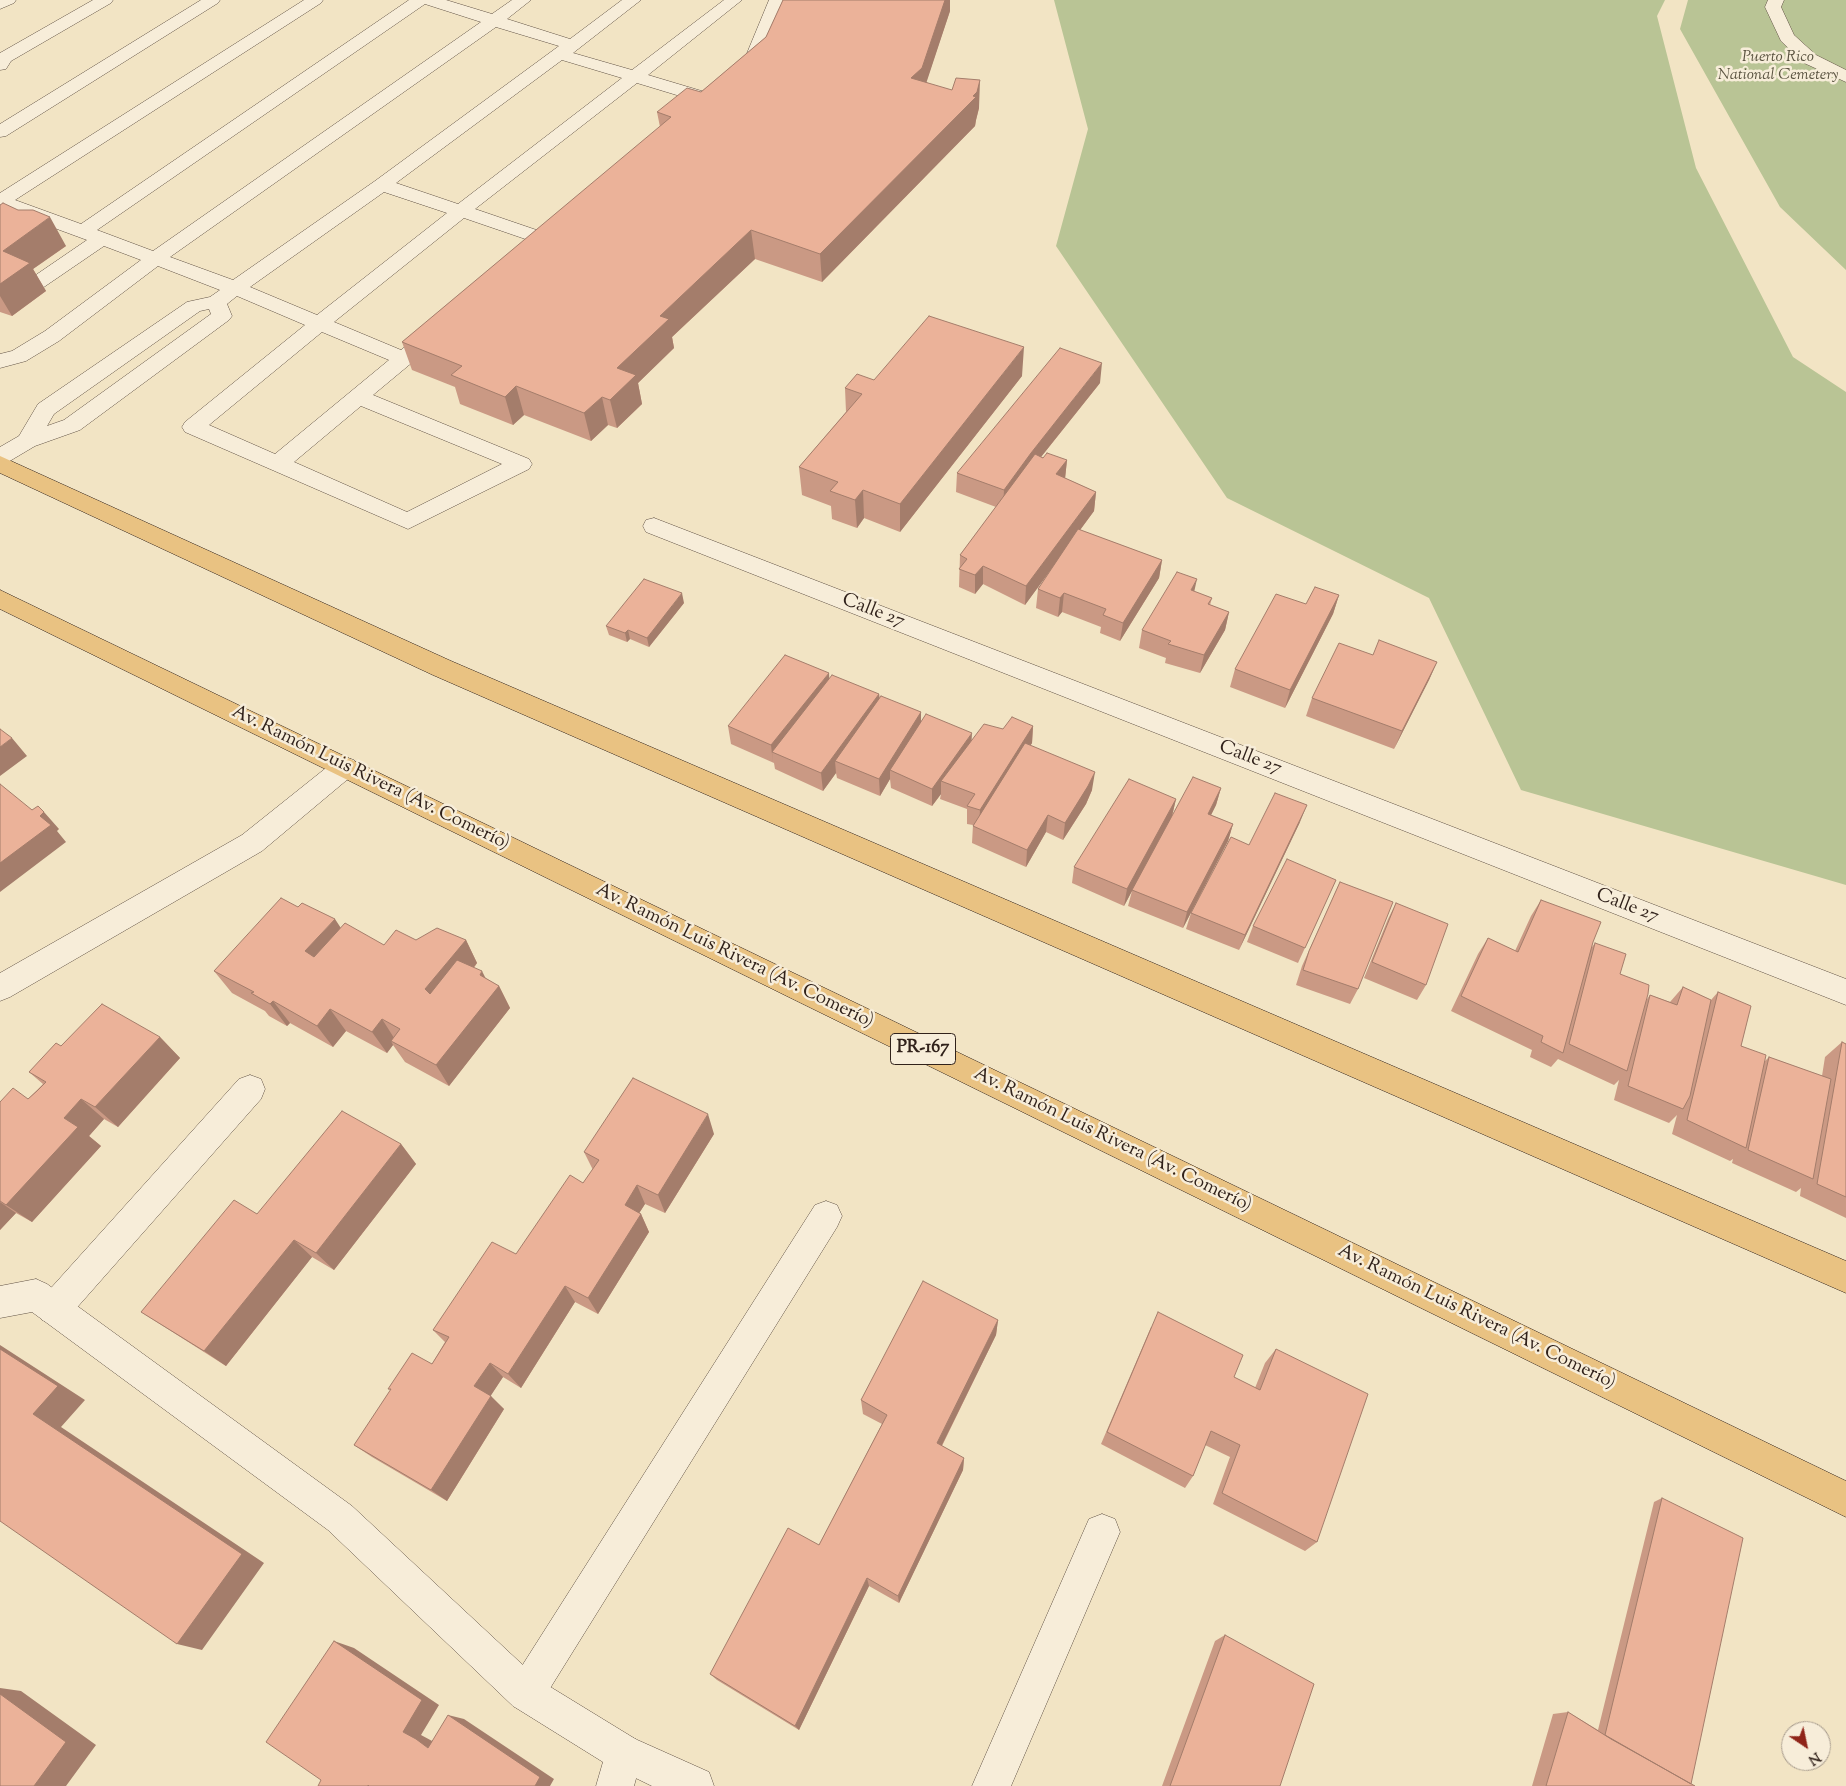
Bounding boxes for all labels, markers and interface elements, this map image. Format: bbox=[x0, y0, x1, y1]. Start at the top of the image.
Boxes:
park label: Puerto Rico National Cemetery bbox=[1718, 48, 1838, 86]
street label: Calle 27 bbox=[838, 590, 908, 634]
street label: Av. Ramón Luis Rivera (Av. Comerío) bbox=[227, 702, 513, 856]
street label: Calle 27 bbox=[1215, 737, 1285, 781]
street label: Av. Ramón Luis Rivera (Av. Comerío) bbox=[591, 880, 877, 1034]
street label: Calle 27 bbox=[1592, 885, 1662, 929]
road number: PR-167 bbox=[890, 1034, 956, 1064]
street label: Av. Ramón Luis Rivera (Av. Comerío) bbox=[969, 1064, 1255, 1218]
street label: Av. Ramón Luis Rivera (Av. Comerío) bbox=[1333, 1241, 1619, 1395]
north arrow bbox=[1781, 1721, 1831, 1771]
text: N bbox=[1804, 1746, 1824, 1769]

